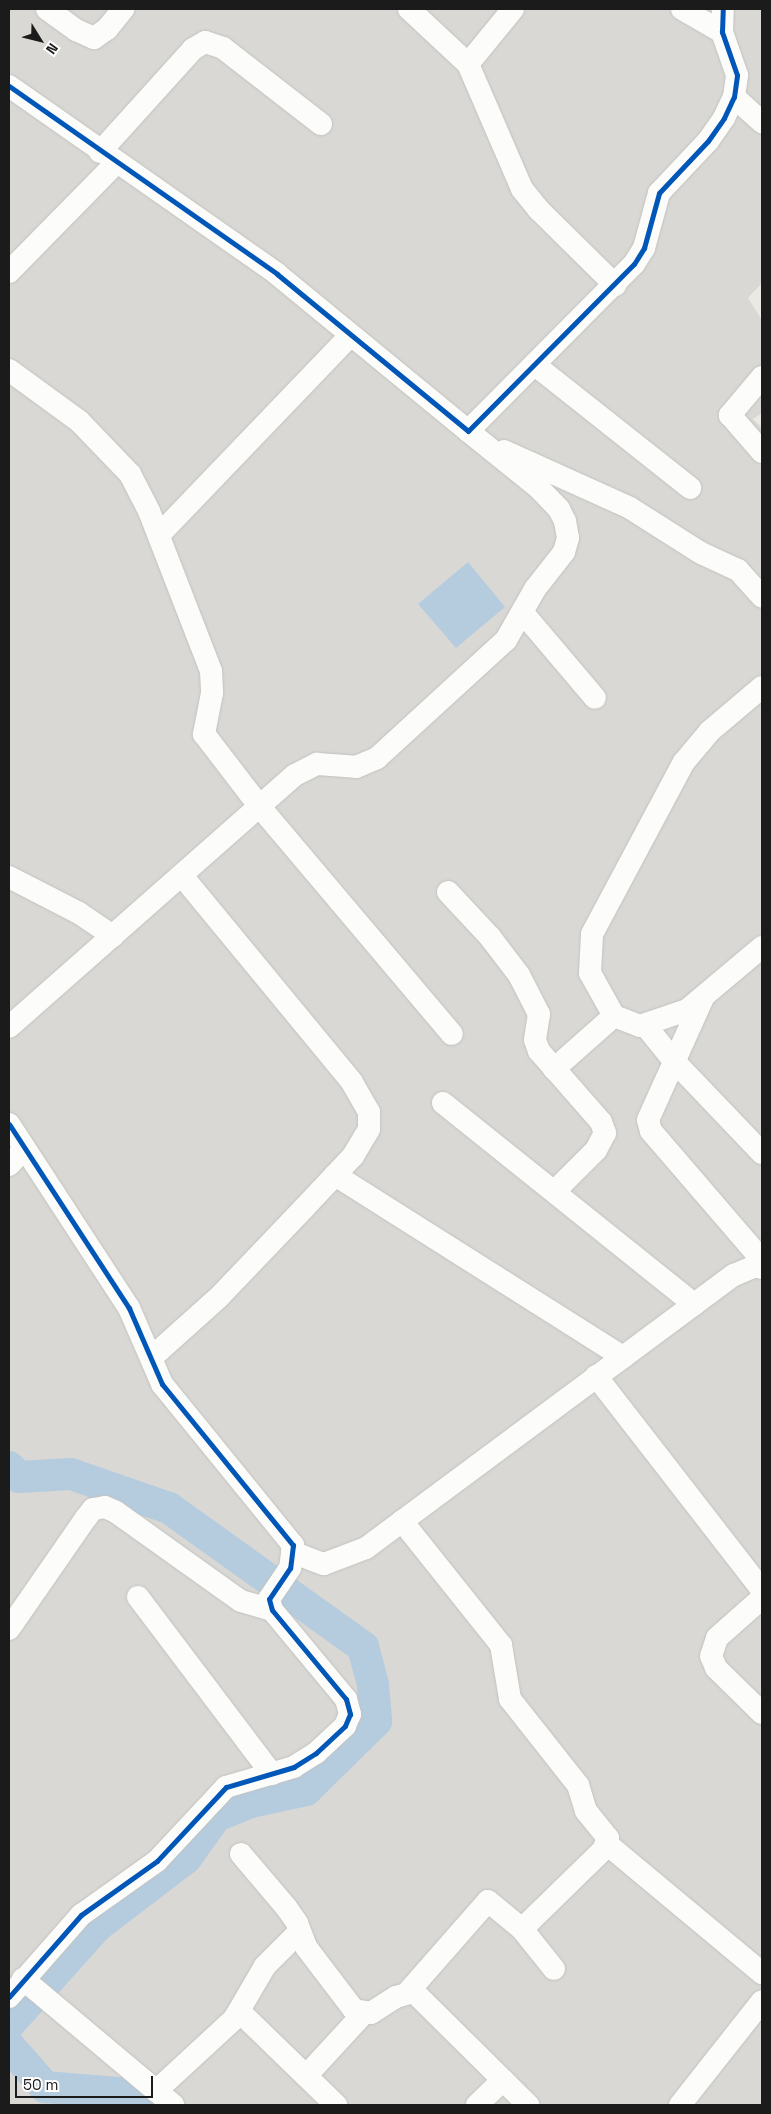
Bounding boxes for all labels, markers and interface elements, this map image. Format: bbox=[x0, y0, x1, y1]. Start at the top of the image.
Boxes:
north arrow bbox=[15, 15, 65, 65]
text: N bbox=[42, 40, 62, 58]
scale bar bbox=[18, 2066, 155, 2098]
text: 50 m bbox=[23, 2075, 58, 2094]

